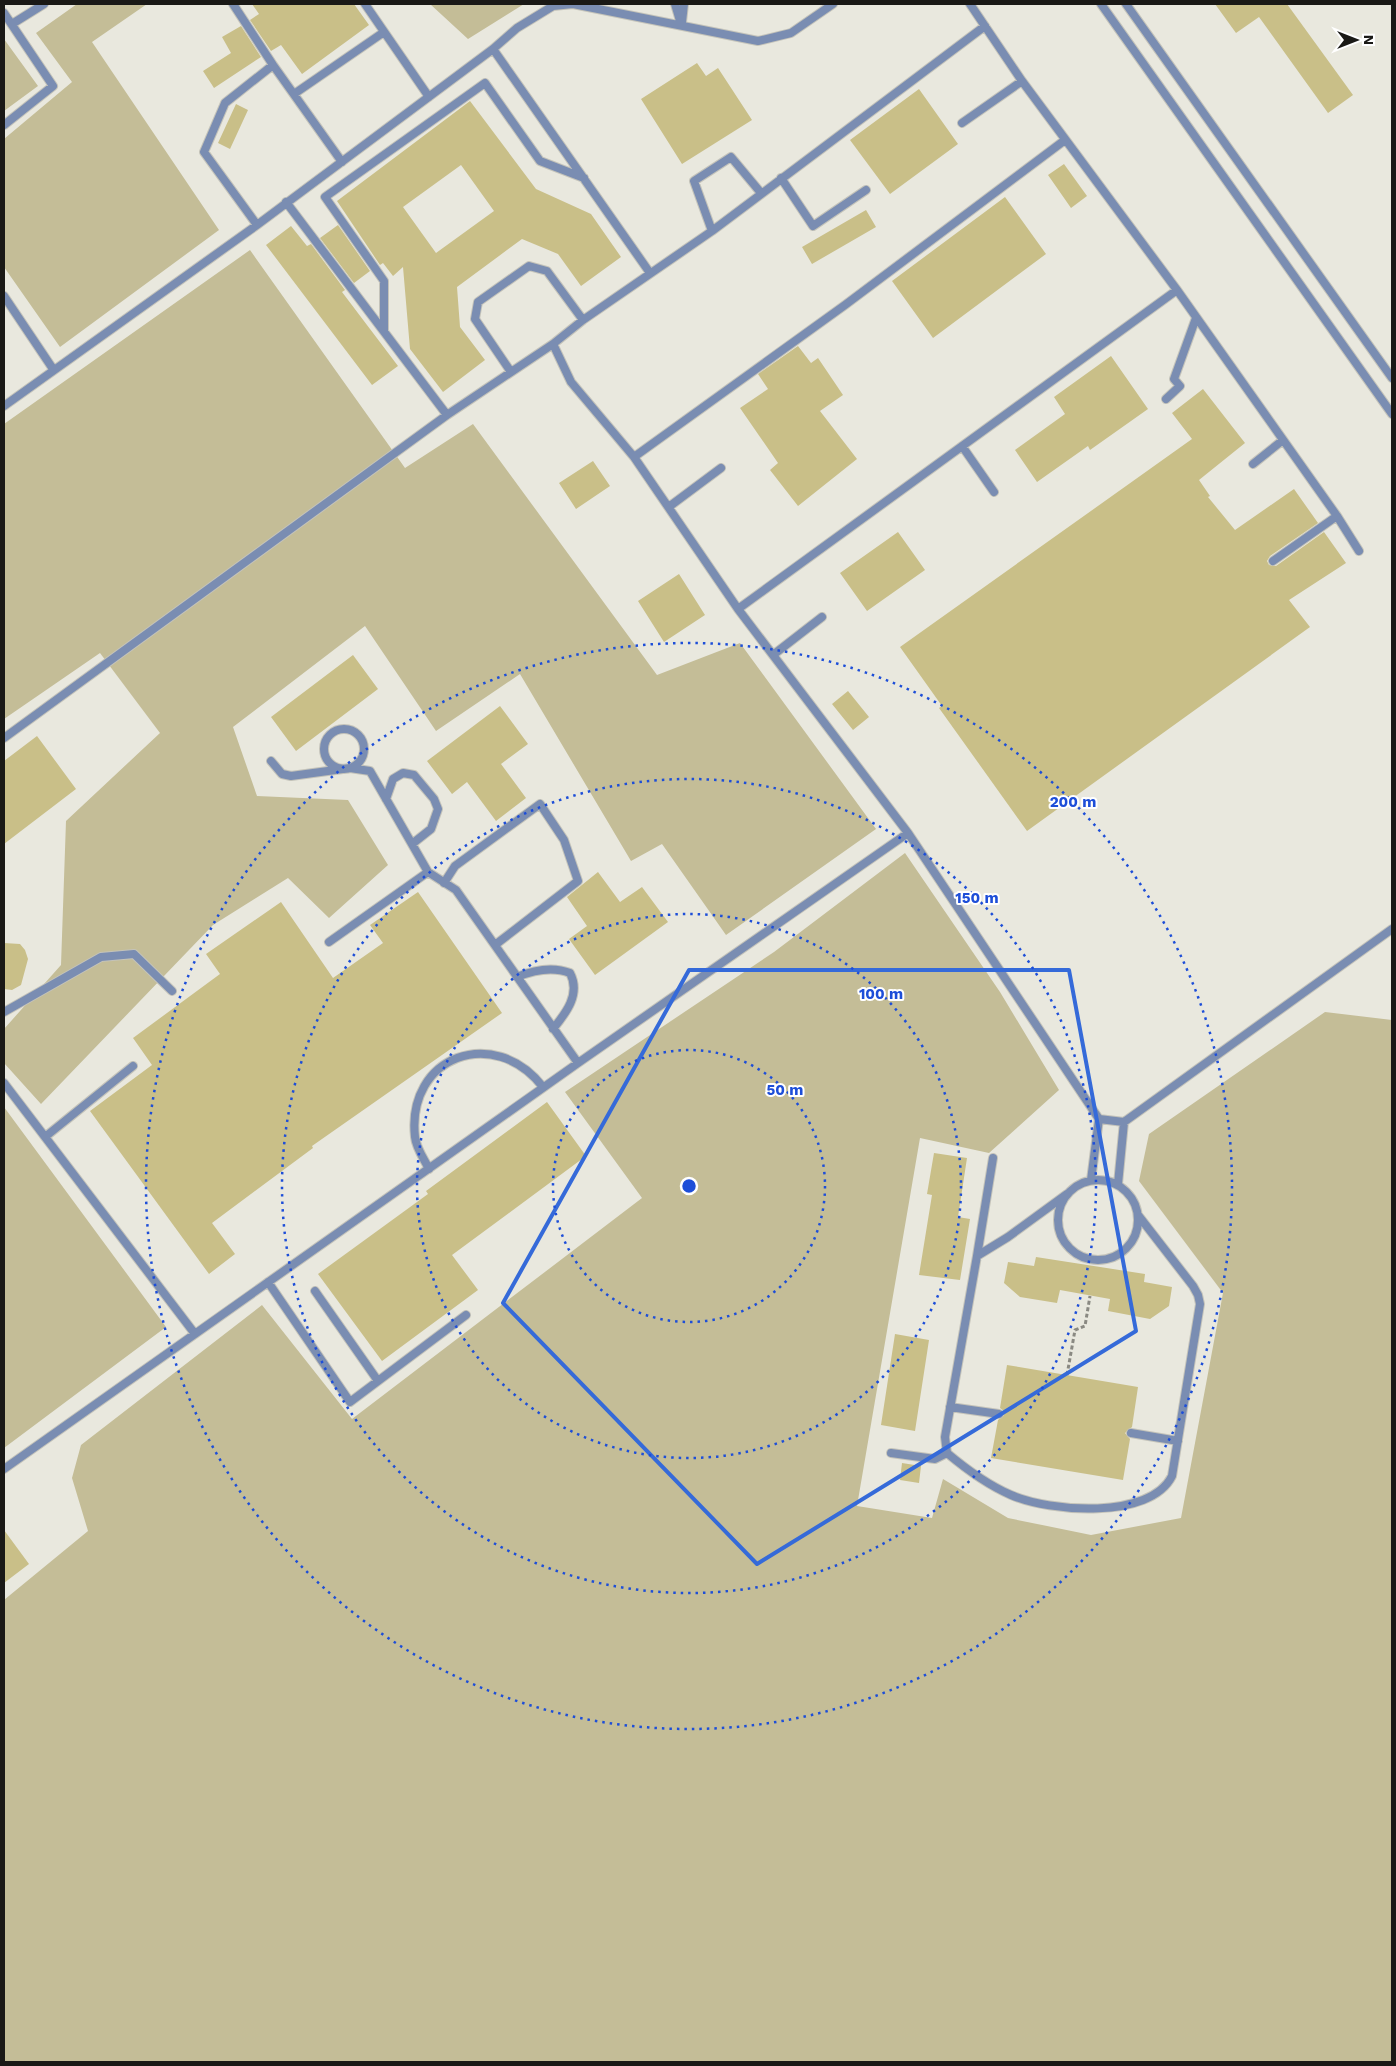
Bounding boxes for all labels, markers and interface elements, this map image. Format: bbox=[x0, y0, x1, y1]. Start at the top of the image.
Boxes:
north arrow bbox=[1331, 15, 1381, 65]
text: N bbox=[1361, 35, 1377, 45]
text: 200 m bbox=[1050, 793, 1096, 811]
text: 150 m bbox=[955, 889, 999, 907]
text: 100 m bbox=[859, 985, 903, 1003]
text: 50 m bbox=[767, 1081, 803, 1099]
centre of rings bbox=[680, 1177, 698, 1195]

